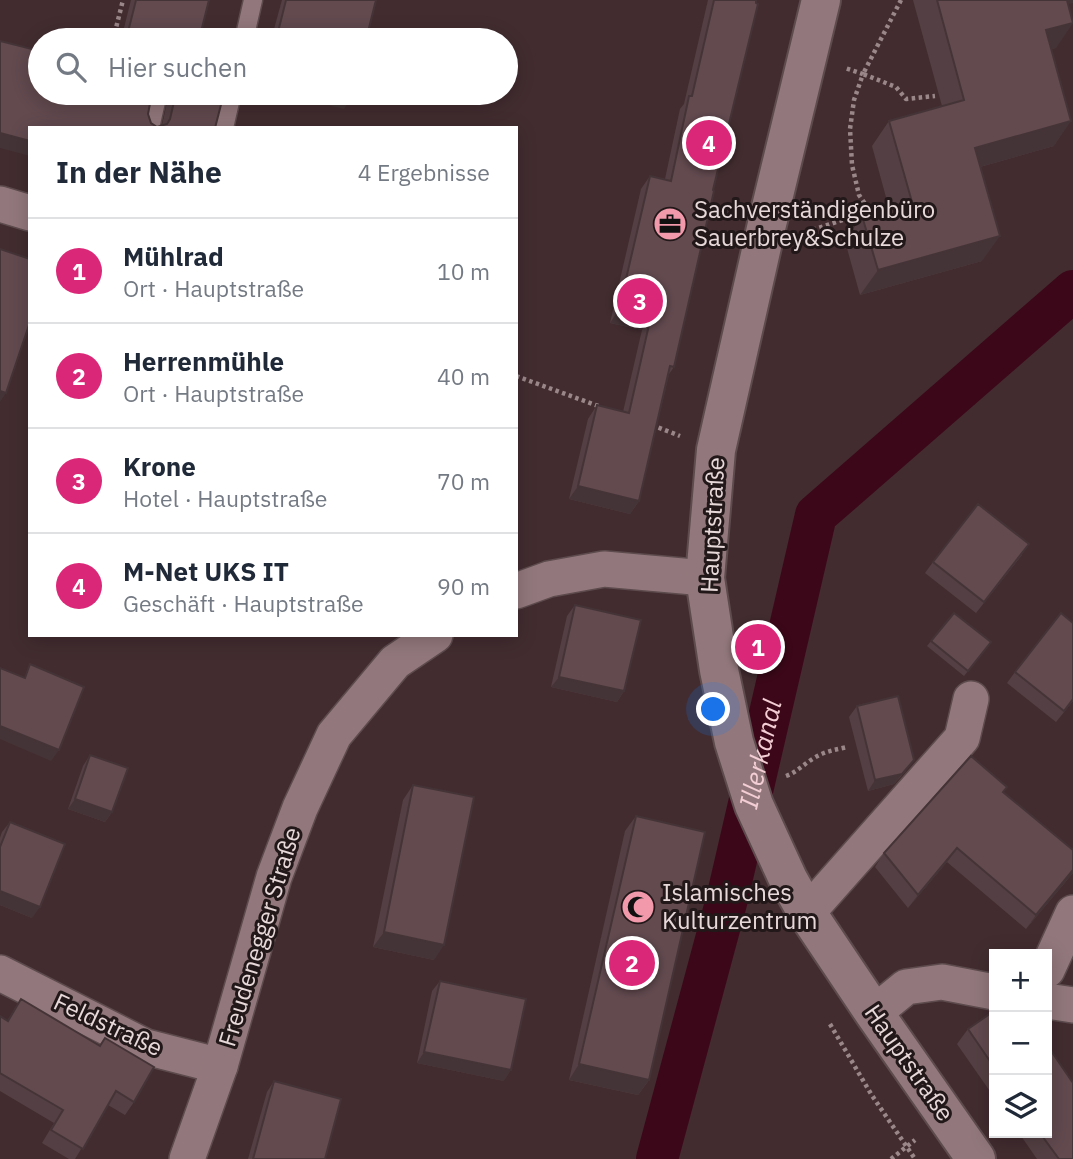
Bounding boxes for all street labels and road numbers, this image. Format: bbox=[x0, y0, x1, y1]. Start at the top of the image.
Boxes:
street label: Hauptstraße bbox=[692, 456, 732, 594]
street label: Freudenegger Straße bbox=[210, 823, 308, 1050]
street label: Feldstraße bbox=[49, 985, 168, 1063]
street label: Hauptstraße bbox=[858, 998, 962, 1127]

